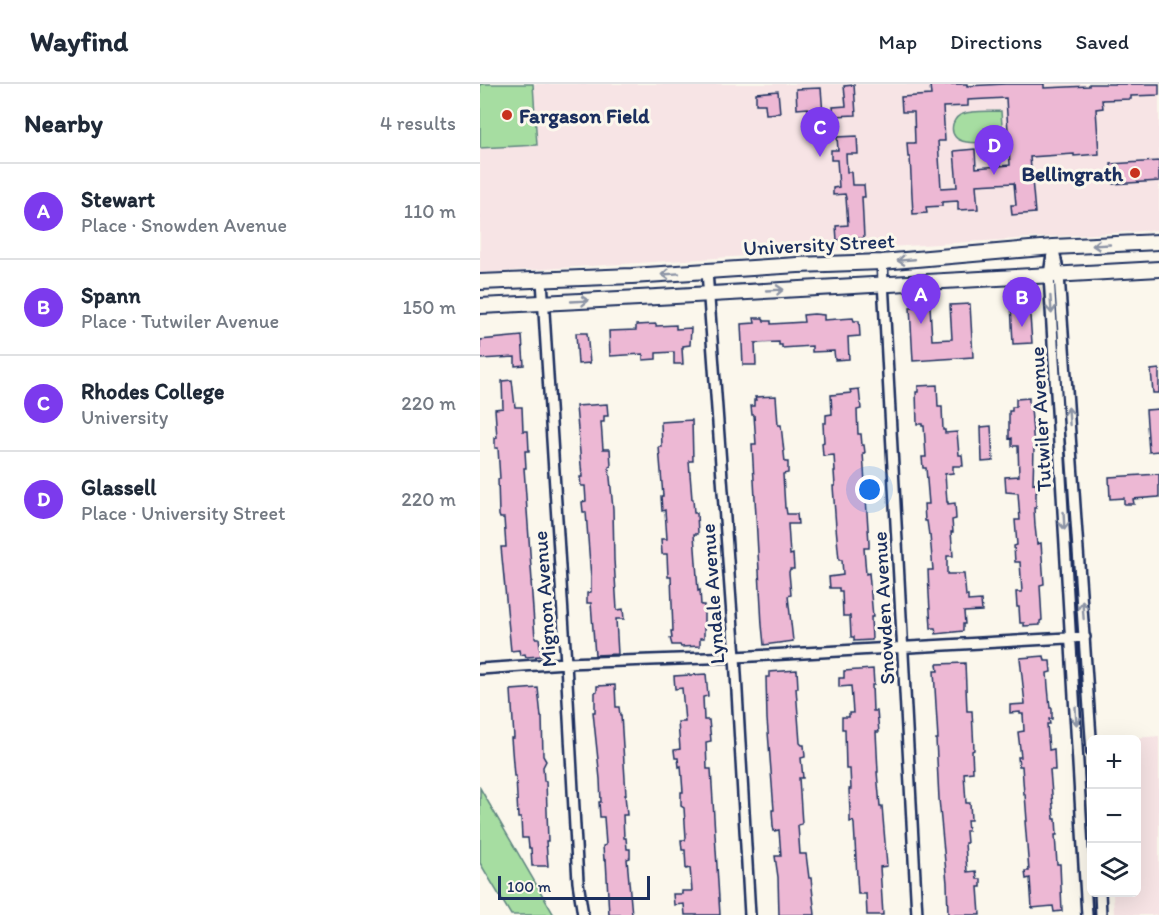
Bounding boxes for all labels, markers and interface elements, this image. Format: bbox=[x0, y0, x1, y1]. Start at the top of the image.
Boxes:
text: Wayfind bbox=[30, 24, 128, 58]
text: Map bbox=[879, 29, 917, 54]
text: Directions bbox=[950, 29, 1042, 54]
text: Saved bbox=[1075, 29, 1129, 54]
place label: Fargason Field bbox=[519, 103, 650, 129]
text: Nearby bbox=[24, 107, 103, 139]
pin: C bbox=[800, 107, 840, 157]
marker: Fargason Field bbox=[500, 108, 514, 122]
text: 4 results bbox=[380, 111, 456, 135]
pin: D bbox=[974, 126, 1014, 175]
place label: Bellingrath bbox=[1021, 161, 1124, 187]
marker: Bellingrath bbox=[1128, 166, 1142, 180]
text: Stewart bbox=[81, 186, 155, 213]
text: A bbox=[37, 199, 50, 223]
text: 110 m bbox=[404, 199, 456, 223]
text: Place · Snowden Avenue bbox=[81, 213, 287, 237]
street label: University Street bbox=[742, 228, 896, 260]
one-way arrow bbox=[1091, 239, 1111, 251]
one-way arrow bbox=[897, 255, 917, 266]
one-way arrow bbox=[660, 269, 680, 280]
pin: A bbox=[902, 274, 940, 324]
pin: B bbox=[1002, 278, 1042, 327]
text: Spann bbox=[81, 282, 141, 309]
one-way arrow bbox=[765, 284, 785, 295]
text: B bbox=[37, 295, 50, 319]
text: 150 m bbox=[403, 295, 456, 319]
one-way arrow bbox=[570, 295, 590, 306]
one-way arrow bbox=[1046, 295, 1057, 315]
text: Place · Tutwiler Avenue bbox=[81, 309, 279, 333]
street label: Tutwiler Avenue bbox=[1024, 346, 1056, 492]
text: Rhodes College bbox=[81, 378, 224, 405]
text: C bbox=[37, 391, 50, 415]
text: 220 m bbox=[401, 391, 456, 415]
text: University bbox=[81, 405, 168, 429]
one-way arrow bbox=[1063, 406, 1074, 426]
text: Glassell bbox=[81, 474, 156, 501]
your location bbox=[855, 475, 884, 504]
text: D bbox=[37, 487, 50, 511]
text: 220 m bbox=[401, 487, 456, 511]
text: Place · University Street bbox=[81, 501, 286, 525]
one-way arrow bbox=[1059, 510, 1070, 530]
street label: Lyndale Avenue bbox=[695, 523, 729, 665]
street label: Mignon Avenue bbox=[527, 530, 561, 668]
street label: Snowden Avenue bbox=[867, 531, 899, 685]
one-way arrow bbox=[1077, 601, 1088, 621]
one-way arrow bbox=[1070, 705, 1081, 725]
map controls bbox=[1087, 735, 1141, 897]
button: + bbox=[1087, 735, 1141, 789]
button: − bbox=[1087, 789, 1141, 843]
button: layers bbox=[1087, 843, 1141, 897]
scale bar bbox=[498, 873, 650, 900]
text: 100 m bbox=[507, 877, 551, 896]

